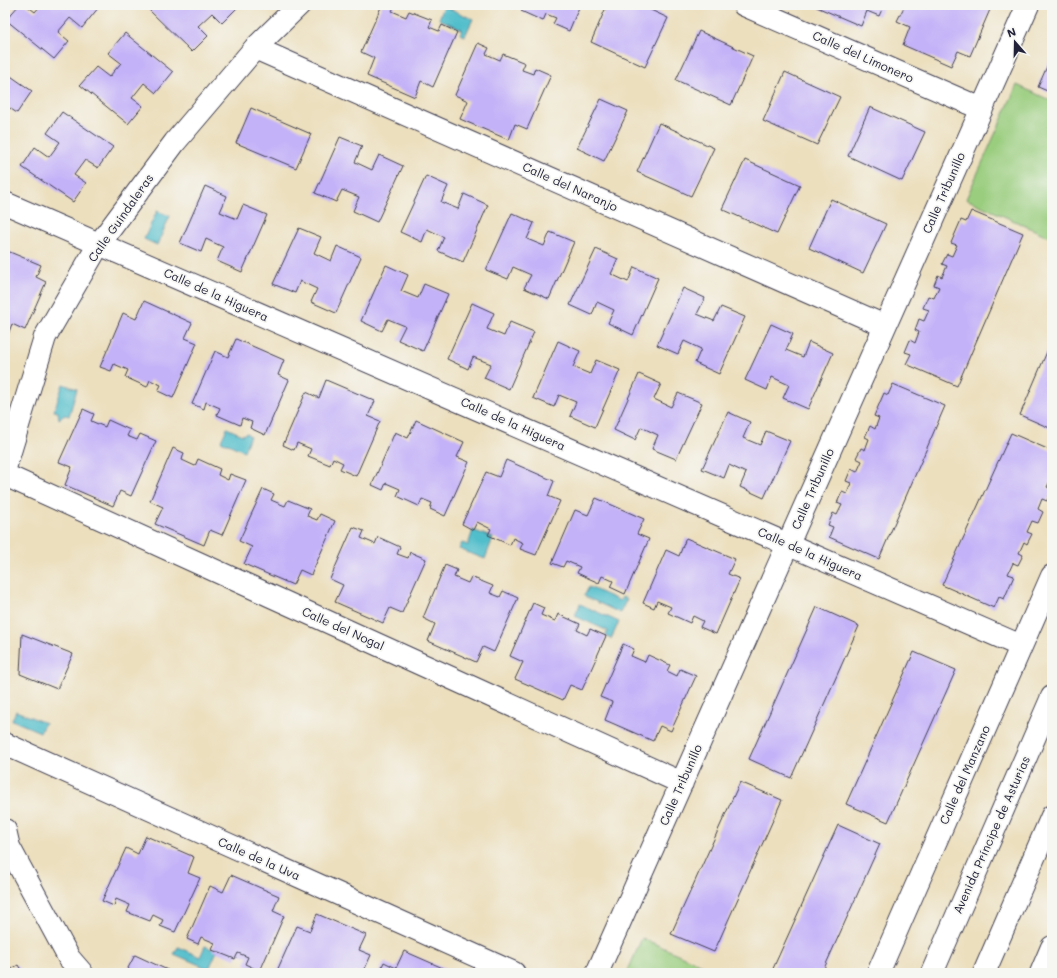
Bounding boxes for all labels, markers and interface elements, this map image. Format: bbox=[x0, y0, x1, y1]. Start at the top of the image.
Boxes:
north arrow bbox=[995, 22, 1035, 62]
text: N bbox=[1005, 24, 1018, 41]
street label: Calle del Limonero bbox=[810, 27, 916, 86]
street label: Calle Tribunillo bbox=[918, 149, 968, 236]
street label: Calle del Naranjo bbox=[520, 158, 621, 214]
street label: Calle Guindaleras bbox=[84, 170, 157, 265]
street label: Calle de la Higuera bbox=[161, 264, 271, 324]
street label: Calle de la Higuera bbox=[458, 393, 568, 453]
street label: Calle Tribunillo bbox=[787, 445, 837, 532]
street label: Calle de la Higuera bbox=[755, 523, 865, 583]
street label: Calle del Nogal bbox=[300, 603, 387, 653]
street label: Calle del Manzano bbox=[935, 723, 993, 827]
street label: Calle Tribunillo bbox=[655, 741, 705, 828]
street label: Avenida Príncipe de Asturias bbox=[949, 753, 1033, 916]
street label: Calle de la Uva bbox=[216, 833, 303, 883]

